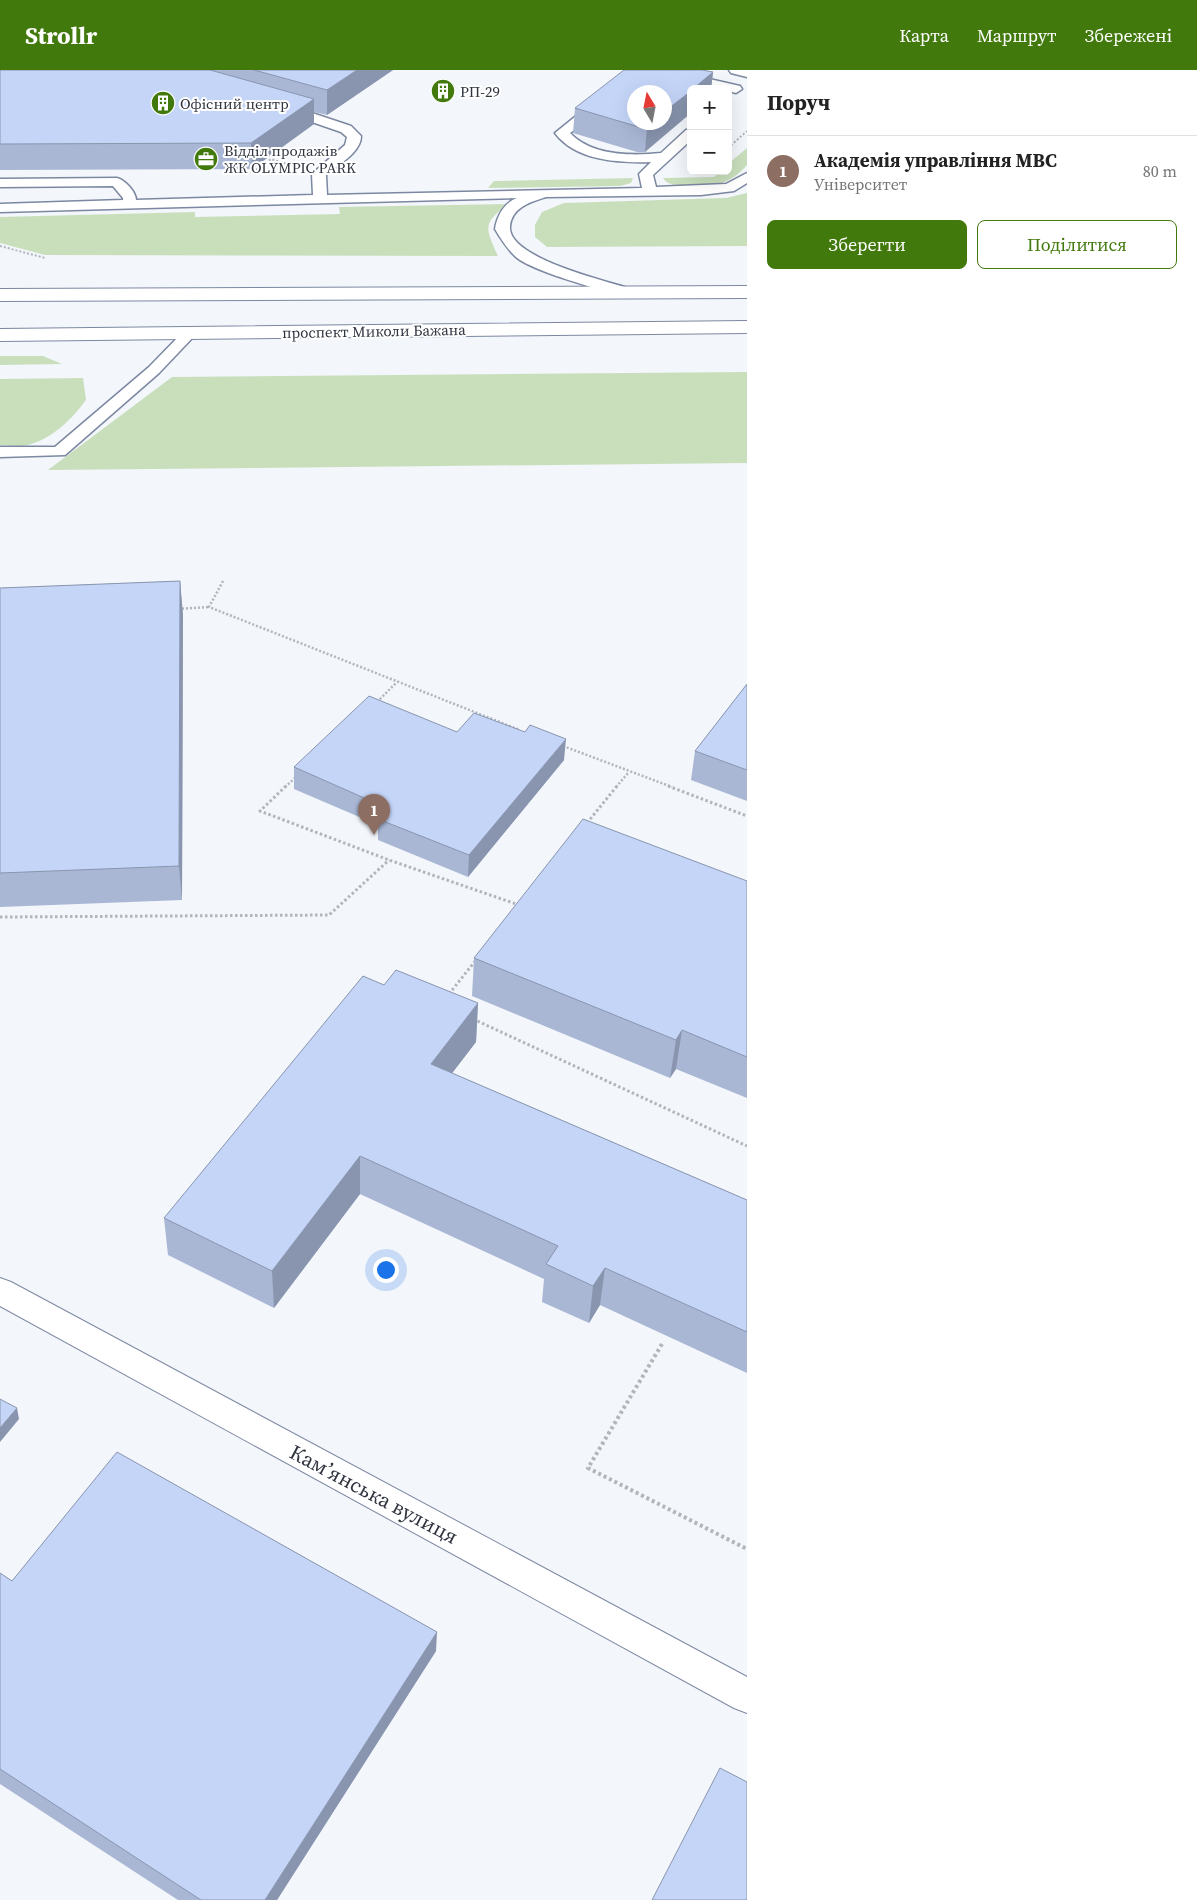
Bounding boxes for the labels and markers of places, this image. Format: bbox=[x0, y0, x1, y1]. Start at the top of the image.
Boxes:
building icon: РП-29 bbox=[430, 78, 456, 104]
place label: РП-29 bbox=[460, 81, 500, 102]
building icon: Офісний центр bbox=[150, 90, 176, 116]
place label: Офісний центр bbox=[180, 93, 289, 114]
place label: Відділ продажів ЖК OLYMPIC PARK bbox=[224, 140, 356, 178]
office icon: Відділ продажів ЖК OLYMPIC PARK bbox=[193, 146, 219, 172]
pin: 1 bbox=[358, 794, 390, 835]

